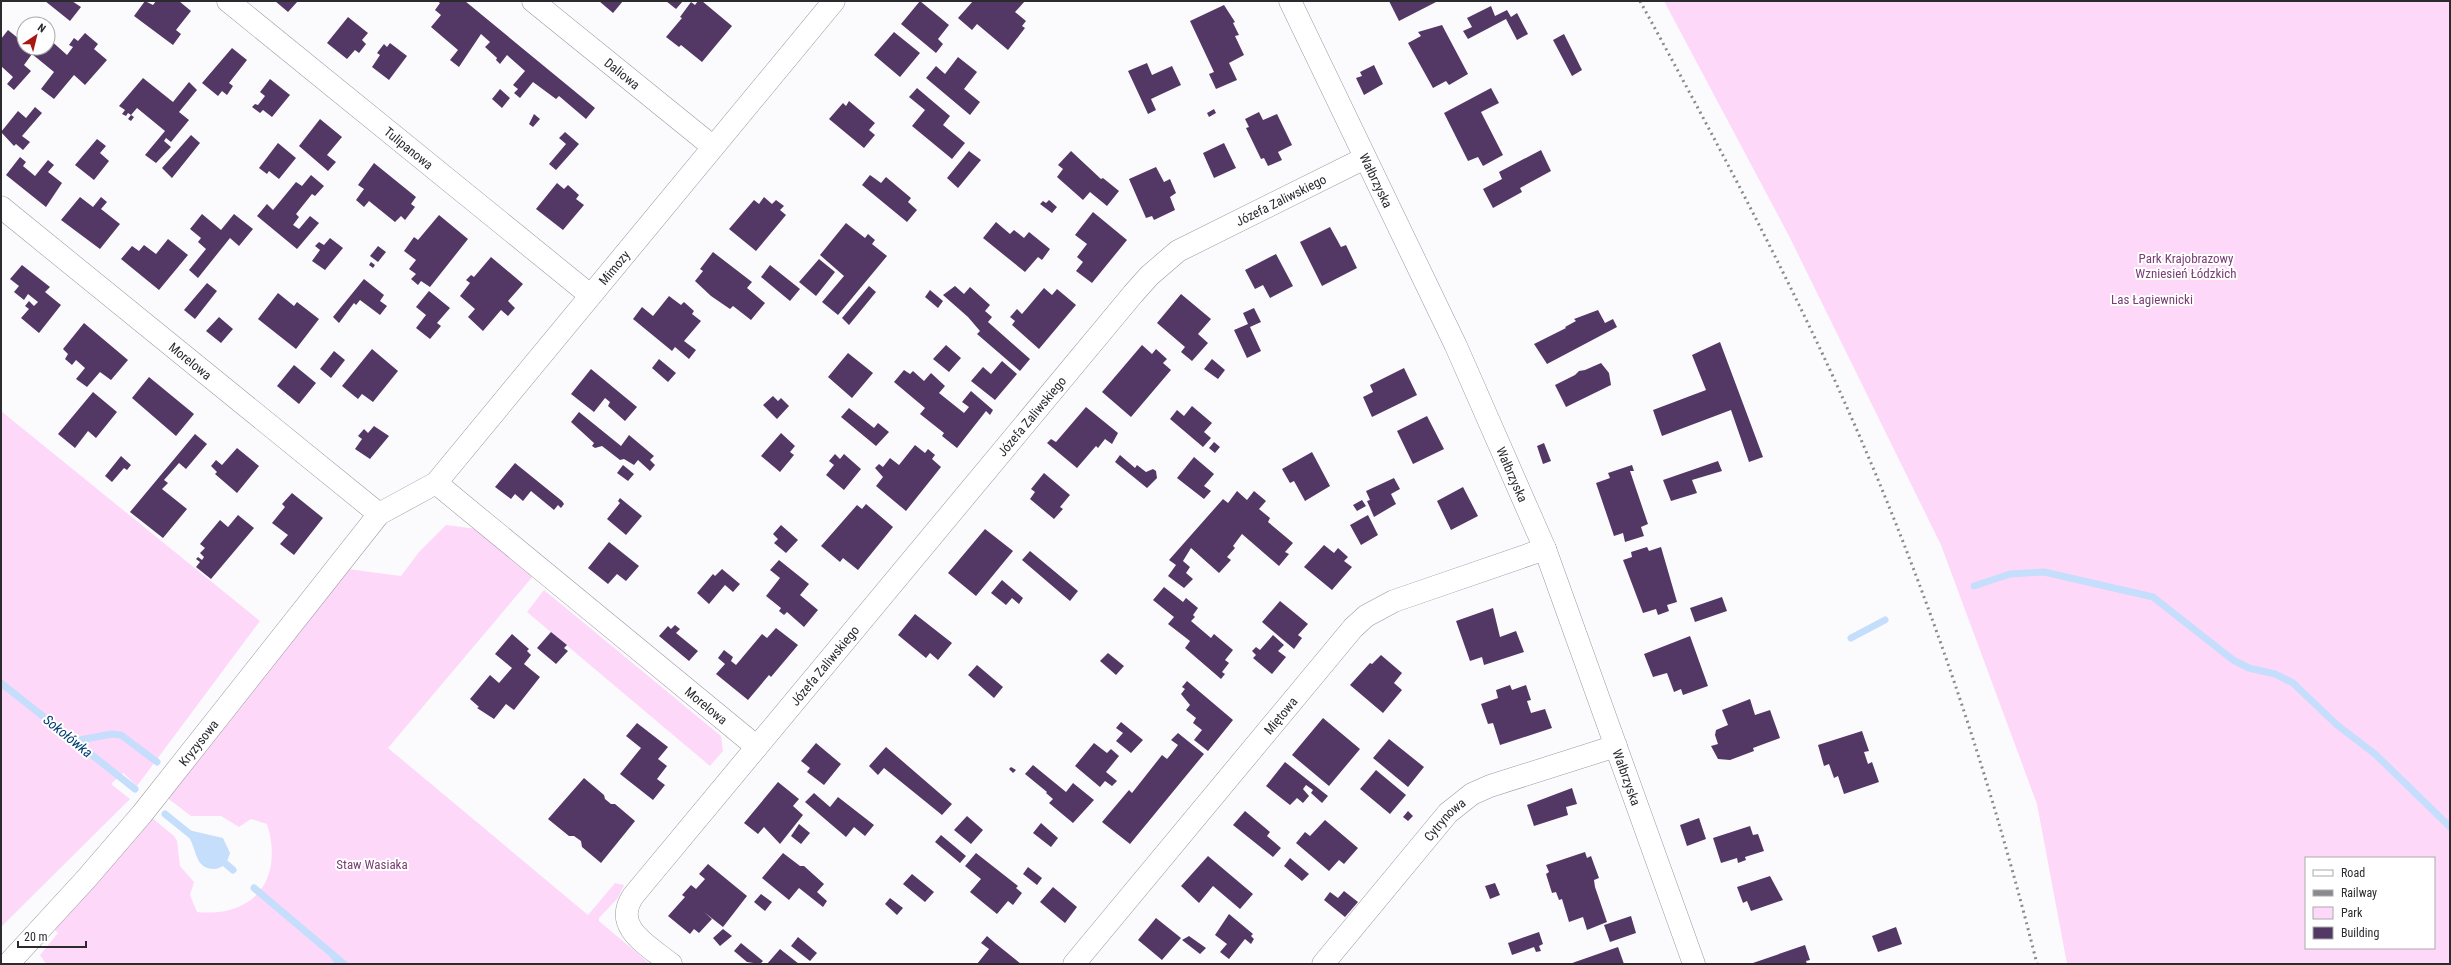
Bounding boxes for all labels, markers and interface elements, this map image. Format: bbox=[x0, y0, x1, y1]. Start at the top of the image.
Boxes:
north arrow bbox=[16, 16, 56, 56]
text: N bbox=[35, 21, 48, 36]
street label: Daliowa bbox=[601, 55, 643, 92]
street label: Tulipanowa bbox=[381, 124, 436, 173]
street label: Wałbrzyska bbox=[1356, 151, 1395, 210]
street label: Józefa Zaliwskiego bbox=[1233, 172, 1329, 229]
street label: Mimozy bbox=[596, 247, 633, 288]
park label: Park Krajobrazowy Wzniesień Łódzkich bbox=[2135, 251, 2237, 281]
park label: Las Łagiewnicki bbox=[2111, 292, 2193, 307]
street label: Morelowa bbox=[166, 339, 214, 383]
street label: Józefa Zaliwskiego bbox=[994, 374, 1069, 459]
street label: Wałbrzyska bbox=[1493, 445, 1530, 504]
street label: Józefa Zaliwskiego bbox=[787, 623, 862, 709]
street label: Morelowa bbox=[682, 684, 730, 728]
street label: Miętowa bbox=[1261, 694, 1301, 737]
water label: Sokołówka bbox=[40, 711, 96, 761]
street label: Kryzysowa bbox=[176, 717, 222, 769]
street label: Wałbrzyska bbox=[1609, 747, 1643, 808]
street label: Cytrynowa bbox=[1421, 795, 1468, 844]
park label: Staw Wasiaka bbox=[336, 857, 408, 872]
legend bbox=[2305, 857, 2435, 949]
text: Road bbox=[2341, 866, 2365, 880]
text: Railway bbox=[2341, 886, 2377, 900]
text: Park bbox=[2341, 906, 2363, 920]
scale bar bbox=[18, 923, 86, 949]
text: Building bbox=[2341, 926, 2379, 940]
text: 20 m bbox=[24, 930, 48, 944]

